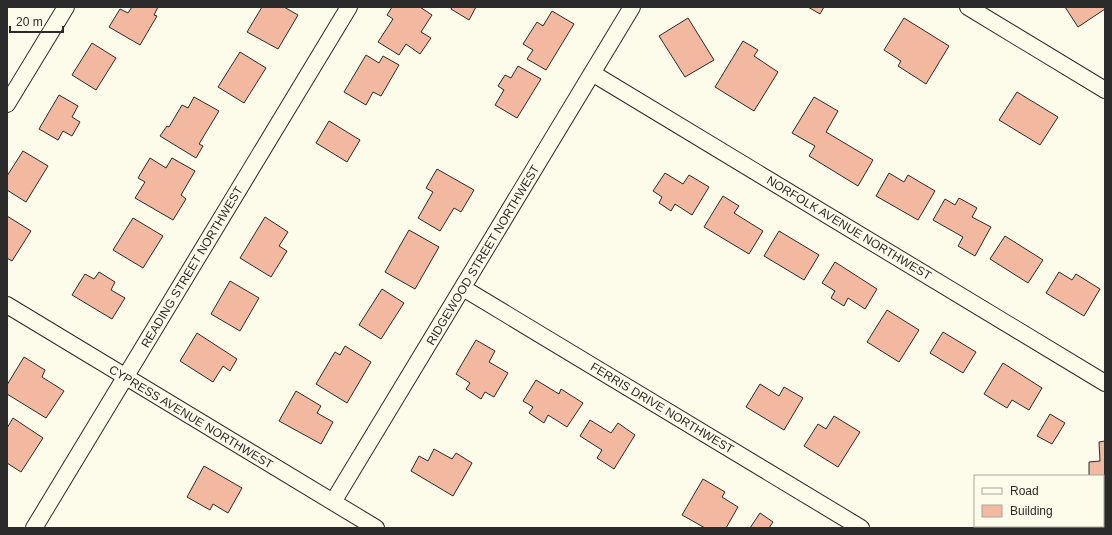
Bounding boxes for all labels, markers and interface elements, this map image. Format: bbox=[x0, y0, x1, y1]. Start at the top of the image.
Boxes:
scale bar bbox=[10, 8, 63, 34]
text: 20 m bbox=[16, 15, 43, 29]
street label: RIDGEWOOD STREET NORTHWEST bbox=[424, 162, 543, 348]
street label: NORFOLK AVENUE NORTHWEST bbox=[764, 173, 934, 283]
street label: READING STREET NORTHWEST bbox=[138, 183, 246, 350]
street label: FERRIS DRIVE NORTHWEST bbox=[588, 360, 737, 457]
street label: CYPRESS AVENUE NORTHWEST bbox=[106, 362, 276, 472]
legend bbox=[974, 475, 1104, 527]
text: Road bbox=[1010, 484, 1039, 498]
text: Building bbox=[1010, 504, 1053, 518]

